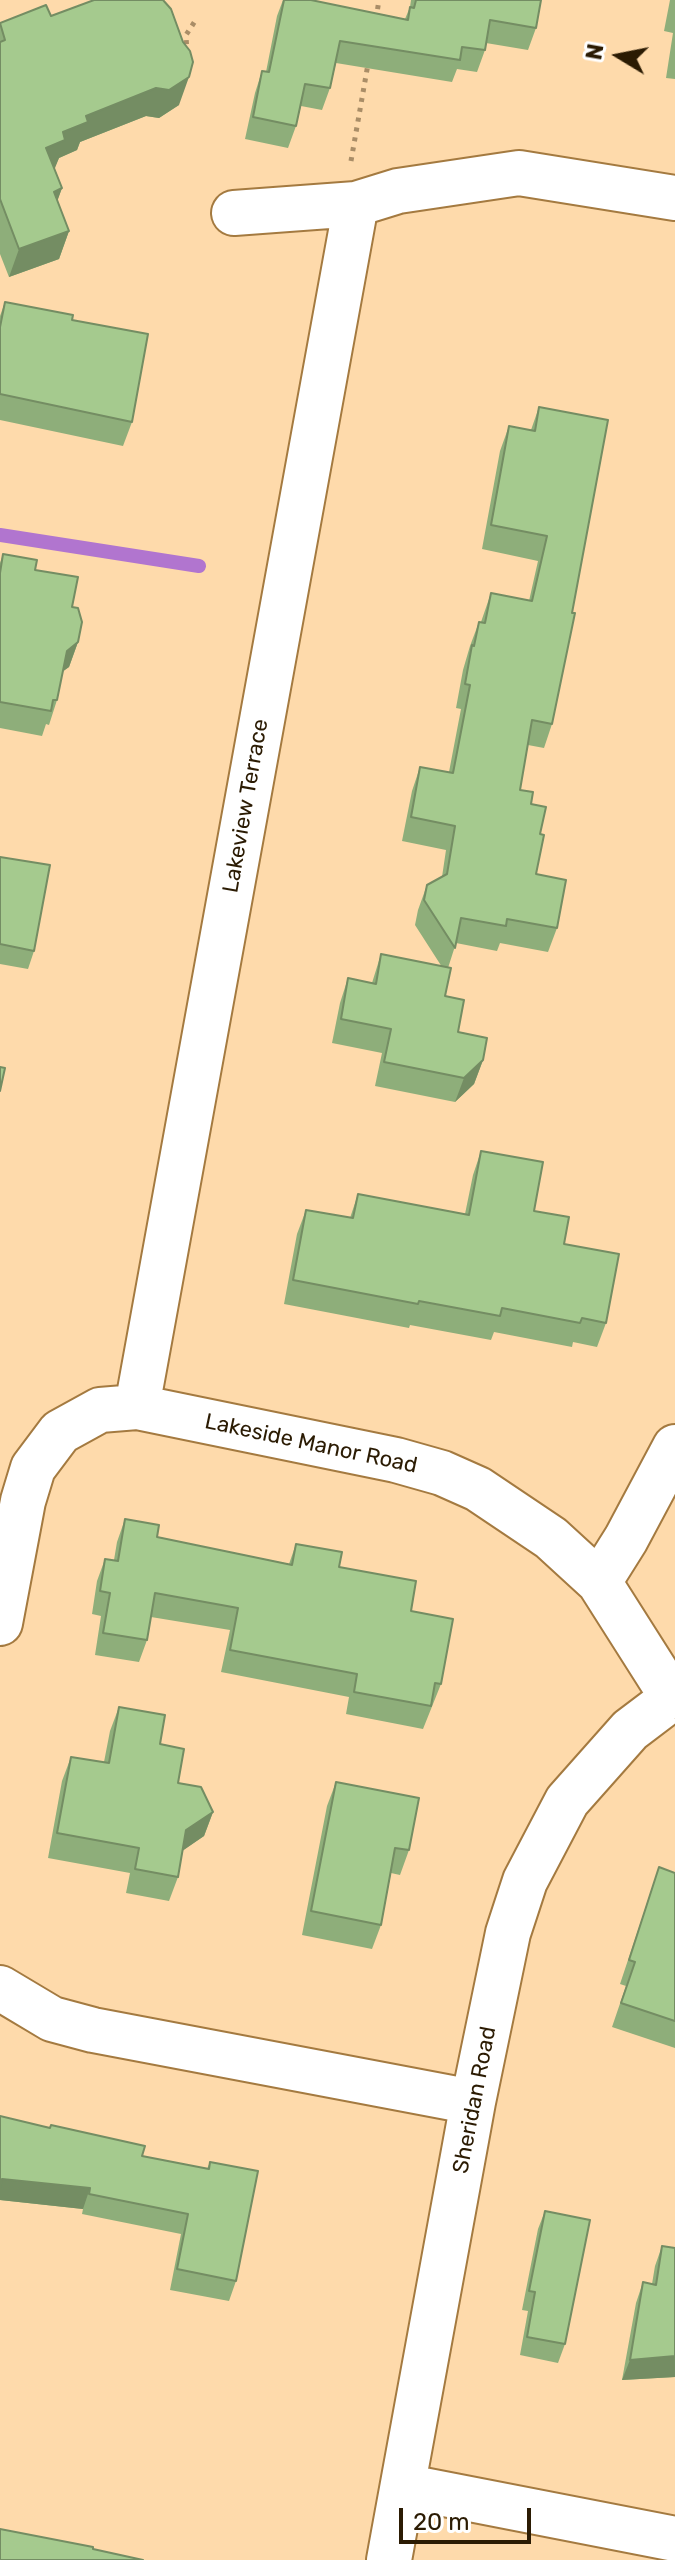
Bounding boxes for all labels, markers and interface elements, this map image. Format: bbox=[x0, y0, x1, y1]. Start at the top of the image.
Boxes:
north arrow bbox=[579, 16, 659, 96]
text: N bbox=[580, 42, 610, 62]
street label: Lakeview Terrace bbox=[218, 717, 274, 895]
street label: Lakeside Manor Road bbox=[202, 1409, 420, 1479]
street label: Sheridan Road bbox=[448, 2024, 502, 2176]
scale bar bbox=[403, 2492, 535, 2542]
text: 20 m bbox=[413, 2508, 470, 2536]

